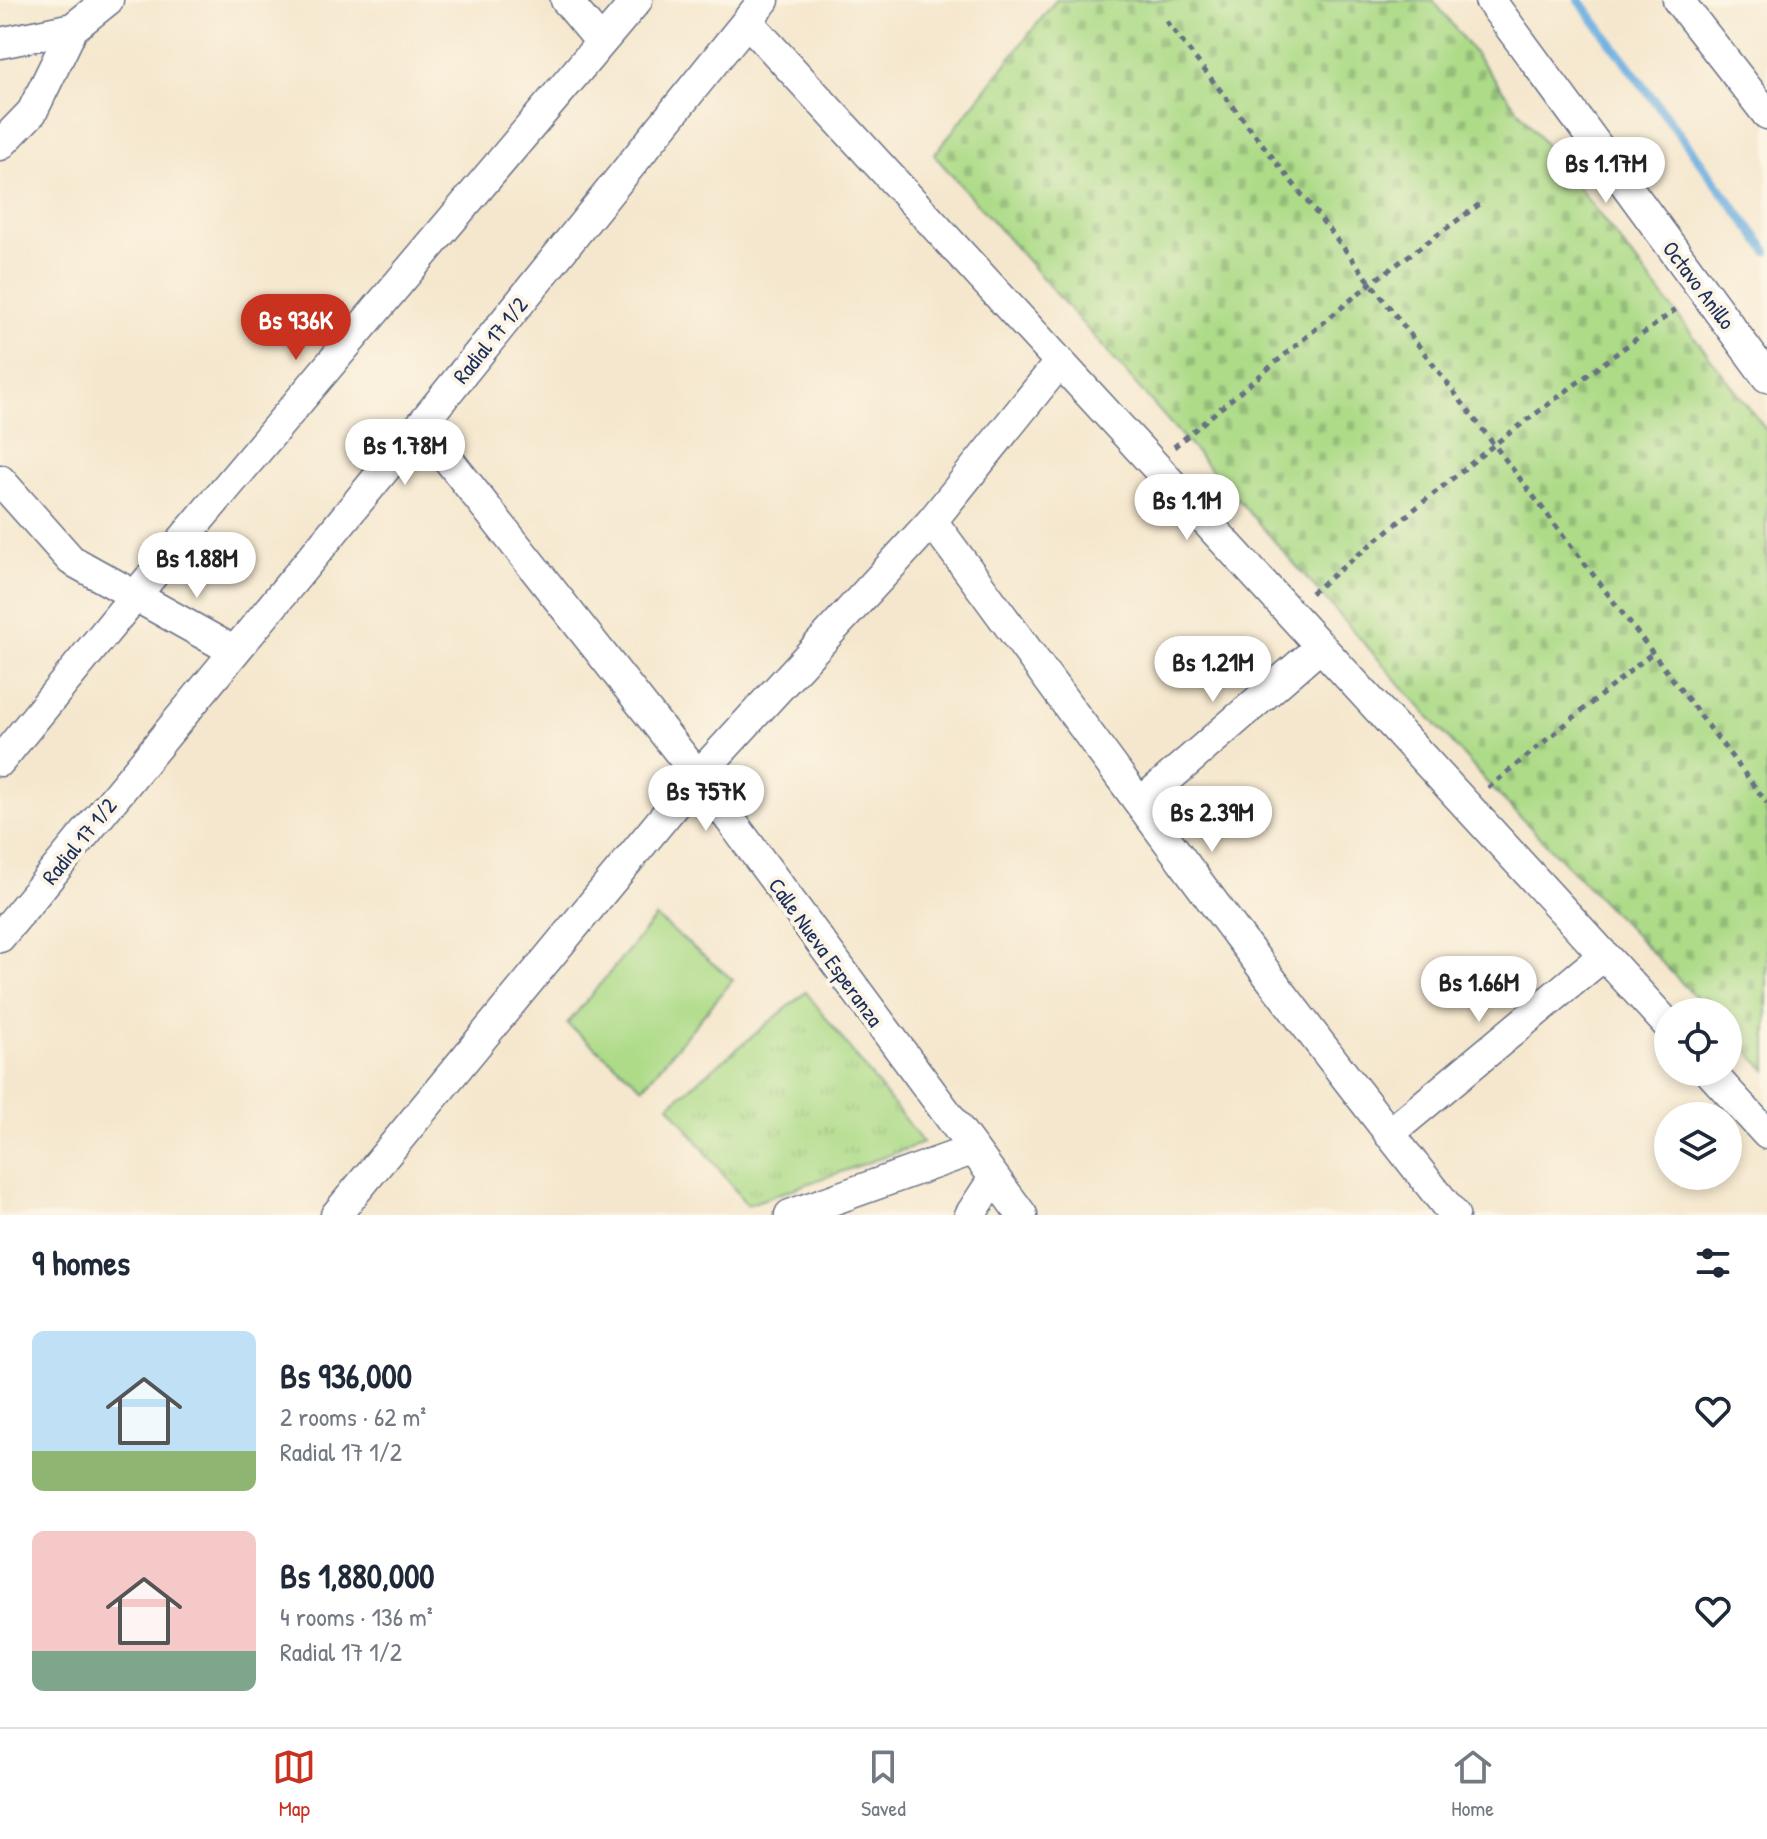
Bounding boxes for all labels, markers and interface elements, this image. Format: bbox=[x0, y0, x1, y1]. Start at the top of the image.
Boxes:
pin: Bs 1.17M bbox=[1523, 137, 1689, 205]
text: Bs 1.17M bbox=[1565, 145, 1647, 180]
street label: Octavo Anillo bbox=[1656, 235, 1742, 336]
street label: Radial 17 1/2 bbox=[446, 290, 535, 390]
pin: Bs 936K bbox=[222, 294, 370, 362]
text: Bs 936K bbox=[259, 302, 333, 337]
pin: Bs 1.78M bbox=[322, 419, 488, 487]
text: Bs 1.78M bbox=[363, 427, 447, 462]
pin: Bs 1.1M bbox=[1113, 474, 1261, 542]
text: Bs 1.1M bbox=[1152, 482, 1222, 517]
pin: Bs 1.88M bbox=[114, 532, 280, 600]
text: Bs 1.88M bbox=[156, 540, 238, 575]
pin: Bs 1.21M bbox=[1130, 636, 1296, 704]
text: Bs 1.21M bbox=[1172, 644, 1254, 679]
pin: Bs 757K bbox=[632, 765, 780, 833]
text: Bs 757K bbox=[666, 773, 746, 808]
pin: Bs 2.39M bbox=[1129, 786, 1295, 854]
street label: Radial 17 1/2 bbox=[35, 791, 124, 891]
text: Bs 2.39M bbox=[1170, 794, 1254, 829]
street label: Calle Nueva Esperanza bbox=[762, 872, 890, 1033]
pin: Bs 1.66M bbox=[1396, 956, 1562, 1024]
text: Bs 1.66M bbox=[1439, 964, 1519, 999]
map controls bbox=[1654, 998, 1742, 1190]
button: locate bbox=[1654, 998, 1742, 1086]
button: layers bbox=[1654, 1102, 1742, 1190]
text: 9 homes bbox=[32, 1240, 130, 1286]
icon: filters bbox=[1691, 1241, 1735, 1285]
text: Bs 936,000 bbox=[280, 1353, 412, 1399]
icon: home bbox=[96, 1363, 192, 1459]
icon: heart bbox=[1691, 1389, 1735, 1433]
text: 2 rooms · 62 m² bbox=[280, 1399, 426, 1434]
text: Radial 17 1/2 bbox=[280, 1434, 402, 1469]
text: Bs 1,880,000 bbox=[280, 1553, 435, 1599]
icon: home bbox=[96, 1563, 192, 1659]
icon: heart bbox=[1691, 1589, 1735, 1633]
text: 4 rooms · 136 m² bbox=[280, 1599, 433, 1634]
text: Radial 17 1/2 bbox=[280, 1634, 402, 1669]
tab: Map bbox=[272, 1745, 316, 1823]
tab: Saved bbox=[861, 1745, 906, 1823]
tab: Home bbox=[1451, 1745, 1495, 1823]

